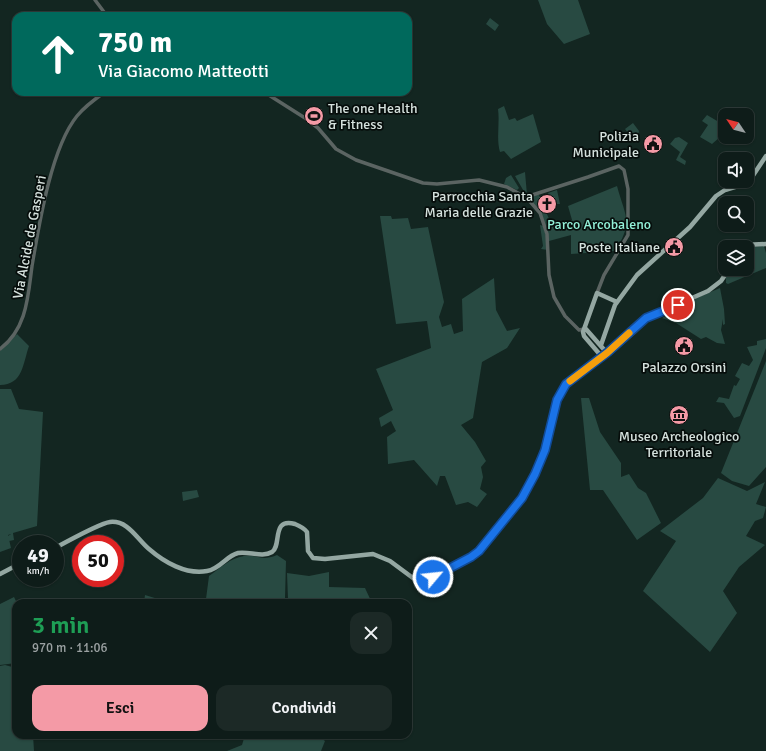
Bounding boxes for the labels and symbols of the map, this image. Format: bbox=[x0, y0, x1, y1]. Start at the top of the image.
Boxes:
place label: The one Health & Fitness bbox=[328, 100, 418, 133]
sports icon: The one Health & Fitness bbox=[303, 105, 325, 127]
north arrow bbox=[718, 108, 754, 144]
place label: Polizia Municipale bbox=[573, 128, 639, 161]
public building icon: Polizia Municipale bbox=[642, 133, 664, 155]
street label: Via Alcide de Gasperi bbox=[9, 174, 50, 300]
place label: Parrocchia Santa Maria delle Grazie bbox=[425, 188, 533, 221]
church icon: Parrocchia Santa Maria delle Grazie bbox=[536, 193, 558, 215]
park label: Parco Arcobaleno bbox=[547, 216, 651, 233]
public building icon: Poste Italiane bbox=[663, 236, 685, 258]
place label: Poste Italiane bbox=[578, 239, 660, 256]
pin bbox=[661, 288, 695, 322]
public building icon: Palazzo Orsini bbox=[673, 335, 695, 357]
place label: Palazzo Orsini bbox=[642, 359, 726, 376]
museum icon: Museo Archeologico Territoriale bbox=[668, 404, 690, 426]
place label: Museo Archeologico Territoriale bbox=[619, 428, 739, 461]
speed limit sign: 50 bbox=[72, 535, 124, 587]
position arrow bbox=[412, 556, 454, 598]

